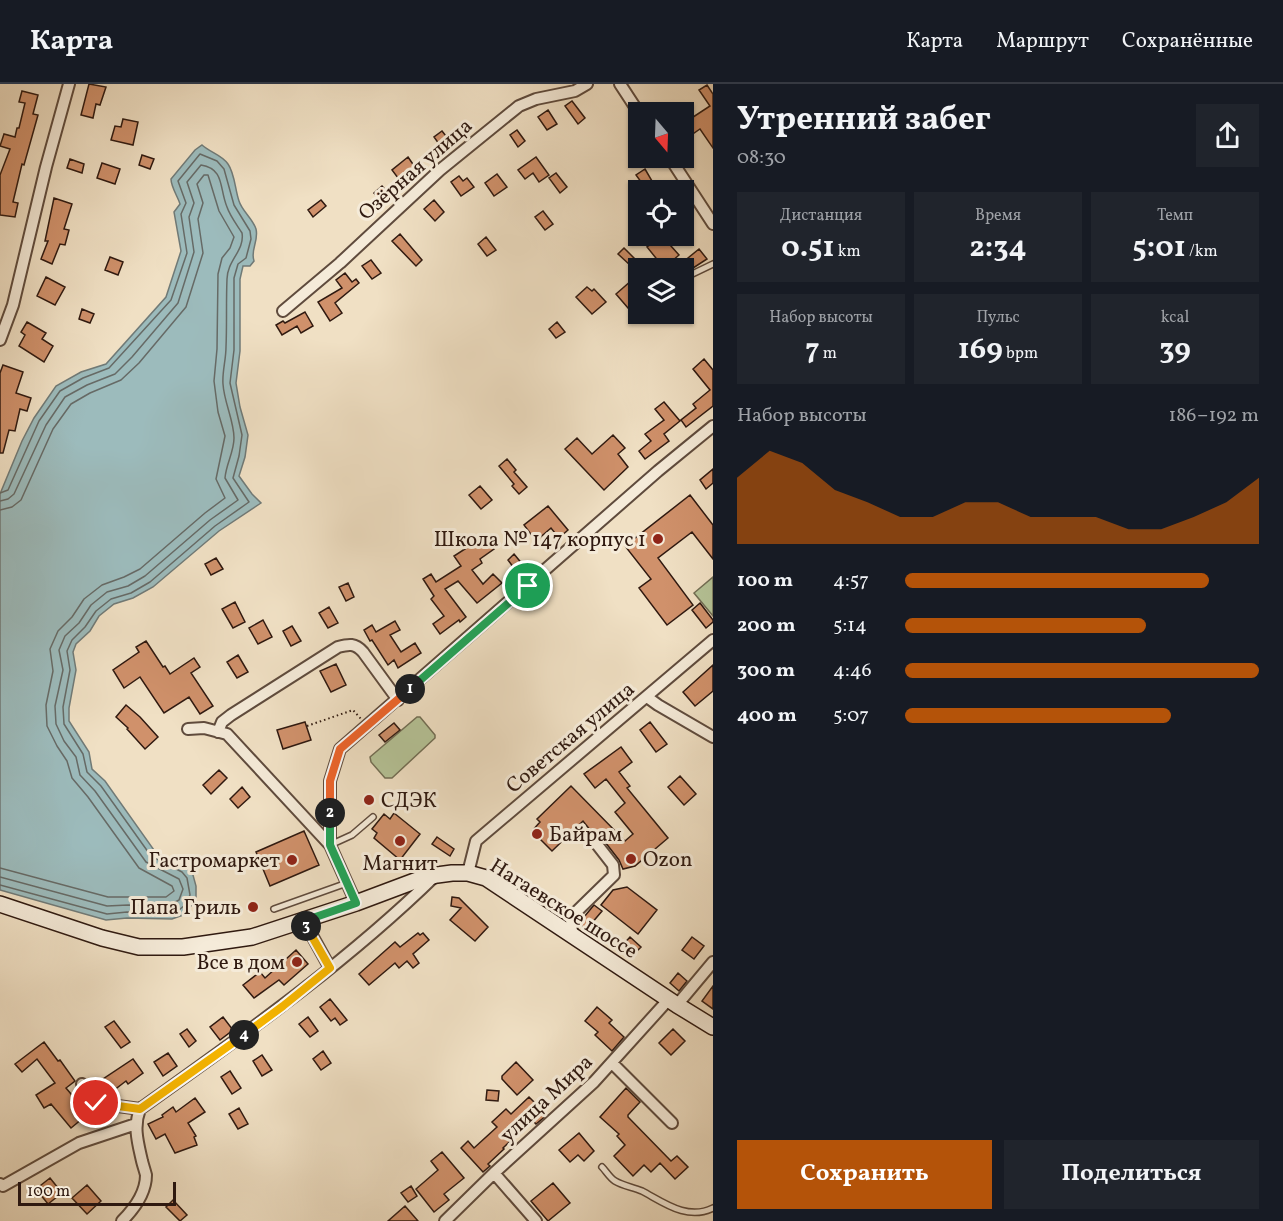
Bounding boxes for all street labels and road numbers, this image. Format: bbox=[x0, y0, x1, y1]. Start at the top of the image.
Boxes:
street label: Озёрная улица bbox=[353, 112, 479, 228]
street label: Советская улица bbox=[500, 676, 642, 801]
street label: Нагаевское шоссе bbox=[484, 852, 643, 966]
street label: улица Мира bbox=[494, 1048, 600, 1150]

